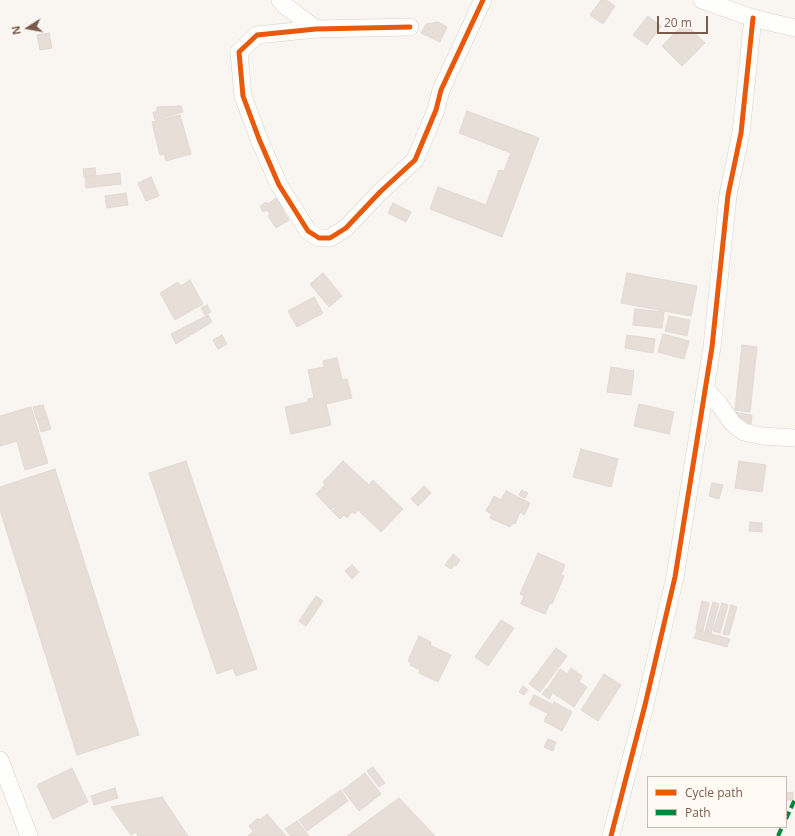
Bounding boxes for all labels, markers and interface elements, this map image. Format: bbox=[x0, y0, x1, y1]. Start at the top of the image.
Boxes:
north arrow bbox=[8, 8, 48, 48]
scale bar bbox=[659, 8, 710, 34]
text: 20 m bbox=[664, 14, 692, 31]
text: N bbox=[8, 25, 24, 36]
legend bbox=[647, 776, 787, 828]
text: Cycle path bbox=[685, 784, 743, 801]
text: Path bbox=[685, 804, 711, 821]

